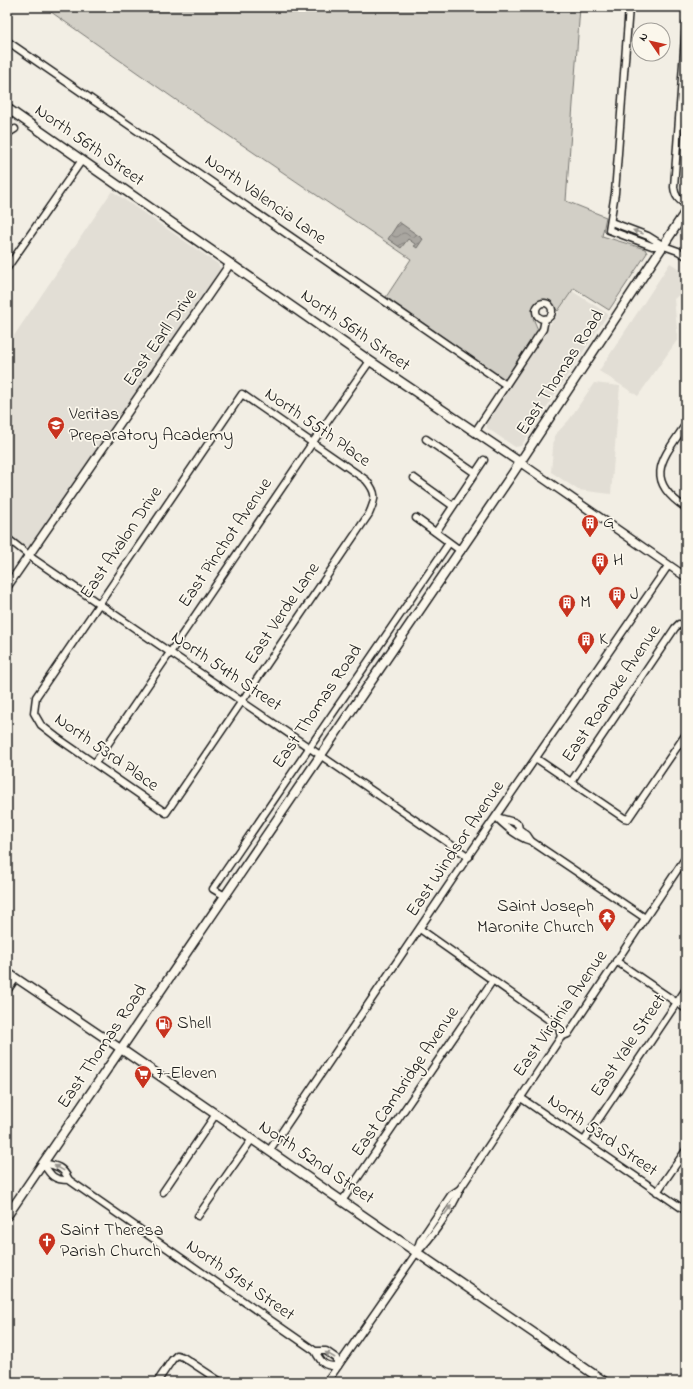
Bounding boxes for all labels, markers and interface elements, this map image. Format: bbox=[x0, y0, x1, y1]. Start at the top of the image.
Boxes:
north arrow bbox=[631, 22, 671, 62]
text: N bbox=[635, 29, 652, 45]
street label: North 56th Street bbox=[29, 98, 149, 194]
street label: North Valencia Lane bbox=[199, 148, 332, 252]
one-way arrow bbox=[631, 229, 643, 235]
street label: East Earll Drive bbox=[117, 283, 205, 392]
street label: North 56th Street bbox=[295, 283, 415, 379]
street label: East Thomas Road bbox=[511, 305, 611, 441]
street label: North 55th Place bbox=[259, 382, 376, 475]
place label: Veritas Preparatory Academy bbox=[68, 402, 233, 449]
school or university icon: Veritas Preparatory Academy bbox=[46, 415, 66, 440]
street label: East Pinchot Avenue bbox=[173, 472, 280, 613]
street label: East Avalon Drive bbox=[74, 480, 170, 605]
place label: G bbox=[603, 510, 614, 536]
building icon: G bbox=[580, 513, 600, 538]
place label: H bbox=[613, 548, 623, 574]
building icon: H bbox=[590, 551, 610, 576]
street label: East Verde Lane bbox=[239, 557, 327, 670]
place label: J bbox=[630, 582, 639, 608]
building icon: J bbox=[607, 585, 627, 610]
place label: M bbox=[580, 590, 591, 616]
building icon: M bbox=[557, 593, 577, 618]
street label: East Roanoke Avenue bbox=[556, 619, 668, 768]
street label: North 54th Street bbox=[166, 625, 286, 719]
place label: K bbox=[599, 627, 608, 653]
building icon: K bbox=[576, 630, 596, 655]
street label: East Thomas Road bbox=[267, 640, 369, 774]
street label: North 53rd Place bbox=[48, 707, 164, 799]
street label: East Windsor Avenue bbox=[401, 775, 512, 923]
place label: Saint Joseph Maronite Church bbox=[477, 894, 594, 941]
temple icon: Saint Joseph Maronite Church bbox=[597, 907, 617, 932]
street label: East Virginia Avenue bbox=[507, 944, 616, 1083]
street label: East Thomas Road bbox=[52, 980, 154, 1114]
street label: East Yale Street bbox=[585, 989, 673, 1103]
street label: East Cambridge Avenue bbox=[346, 1001, 468, 1163]
place label: Shell bbox=[177, 1011, 211, 1037]
fuel station icon: Shell bbox=[154, 1014, 174, 1039]
place label: 7-Eleven bbox=[156, 1061, 217, 1087]
supermarket icon: 7-Eleven bbox=[133, 1064, 153, 1089]
street label: North 53rd Street bbox=[542, 1088, 662, 1184]
street label: North 52nd Street bbox=[253, 1115, 379, 1211]
one-way arrow bbox=[53, 1165, 65, 1171]
one-way arrow bbox=[444, 1205, 452, 1216]
place label: Saint Theresa Parish Church bbox=[60, 1218, 163, 1265]
church icon: Saint Theresa Parish Church bbox=[37, 1231, 57, 1256]
street label: North 51st Street bbox=[180, 1234, 300, 1328]
one-way arrow bbox=[324, 1351, 336, 1358]

